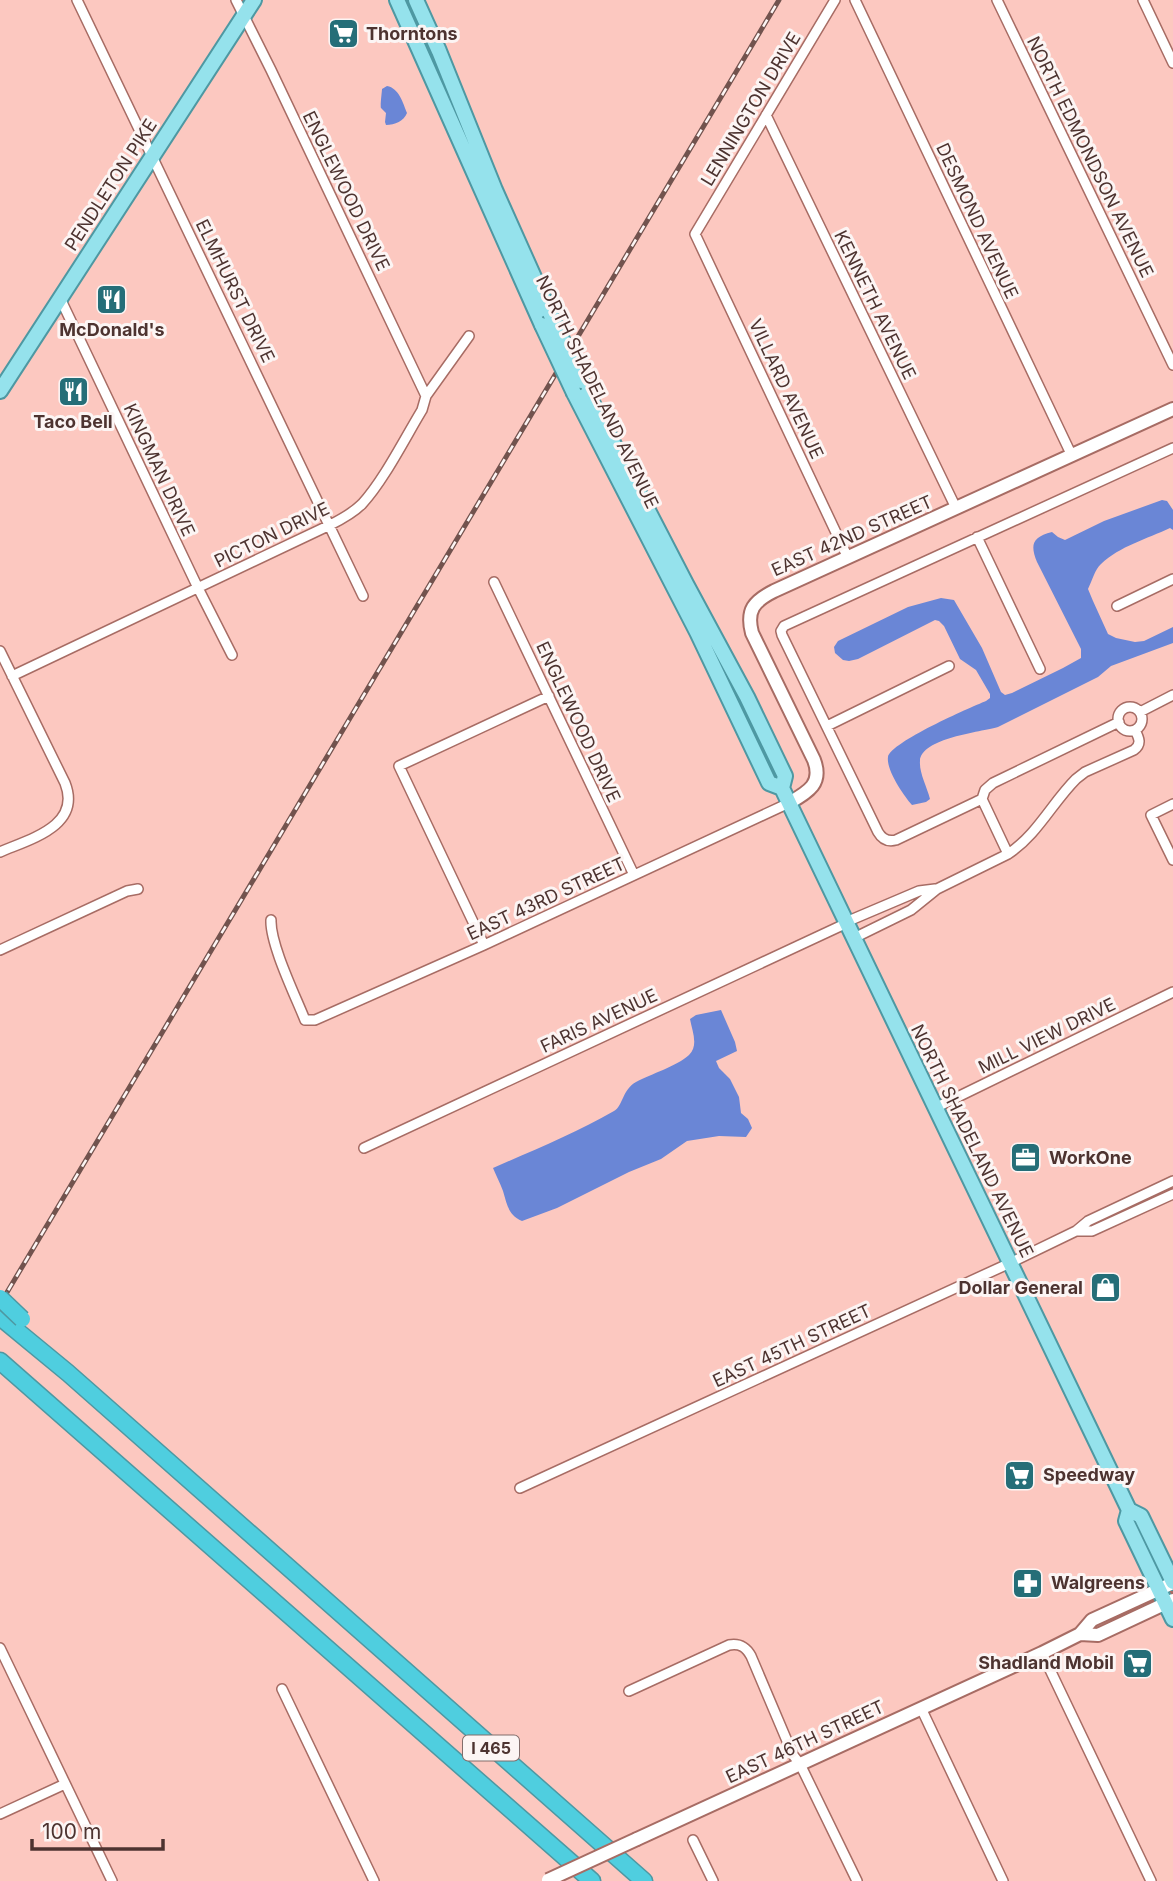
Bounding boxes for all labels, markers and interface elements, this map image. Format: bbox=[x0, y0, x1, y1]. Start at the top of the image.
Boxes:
supermarket icon: Thorntons bbox=[326, 17, 360, 51]
place label: Thorntons bbox=[366, 23, 458, 44]
street label: LENNINGTON DRIVE bbox=[696, 28, 805, 189]
street label: NORTH EDMONDSON AVENUE bbox=[1023, 33, 1158, 281]
street label: ENGLEWOOD DRIVE bbox=[299, 108, 394, 274]
street label: PENDLETON PIKE bbox=[60, 115, 161, 254]
street label: DESMOND AVENUE bbox=[932, 140, 1023, 302]
street label: ELMHURST DRIVE bbox=[192, 216, 279, 366]
street label: KENNETH AVENUE bbox=[830, 227, 921, 383]
street label: NORTH SHADELAND AVENUE bbox=[532, 272, 663, 512]
restaurant icon: McDonald's bbox=[95, 283, 129, 317]
street label: VILLARD AVENUE bbox=[745, 316, 828, 462]
place label: McDonald's bbox=[59, 319, 165, 340]
restaurant icon: Taco Bell bbox=[56, 375, 90, 409]
street label: KINGMAN DRIVE bbox=[120, 400, 199, 539]
place label: Taco Bell bbox=[33, 411, 113, 432]
street label: EAST 42ND STREET bbox=[768, 491, 935, 580]
street label: PICTON DRIVE bbox=[211, 498, 333, 572]
street label: ENGLEWOOD DRIVE bbox=[532, 638, 625, 805]
street label: EAST 43RD STREET bbox=[463, 853, 628, 944]
street label: FARIS AVENUE bbox=[537, 984, 661, 1057]
street label: MILL VIEW DRIVE bbox=[975, 993, 1119, 1078]
street label: NORTH SHADELAND AVENUE bbox=[907, 1021, 1038, 1261]
office icon: WorkOne bbox=[1009, 1141, 1043, 1175]
place label: WorkOne bbox=[1049, 1147, 1132, 1168]
shop icon: Dollar General bbox=[1089, 1271, 1123, 1305]
place label: Dollar General bbox=[959, 1277, 1083, 1298]
street label: EAST 45TH STREET bbox=[709, 1300, 874, 1391]
supermarket icon: Speedway bbox=[1003, 1458, 1037, 1492]
place label: Speedway bbox=[1043, 1464, 1135, 1485]
pharmacy icon: Walgreens bbox=[1011, 1566, 1045, 1600]
place label: Walgreens bbox=[1051, 1572, 1145, 1593]
supermarket icon: Shadland Mobil bbox=[1120, 1646, 1154, 1680]
place label: Shadland Mobil bbox=[978, 1652, 1114, 1673]
street label: EAST 46TH STREET bbox=[722, 1696, 887, 1787]
road number: I 465 bbox=[463, 1736, 519, 1760]
scale bar bbox=[32, 1808, 163, 1852]
text: 100 m bbox=[42, 1819, 101, 1844]

